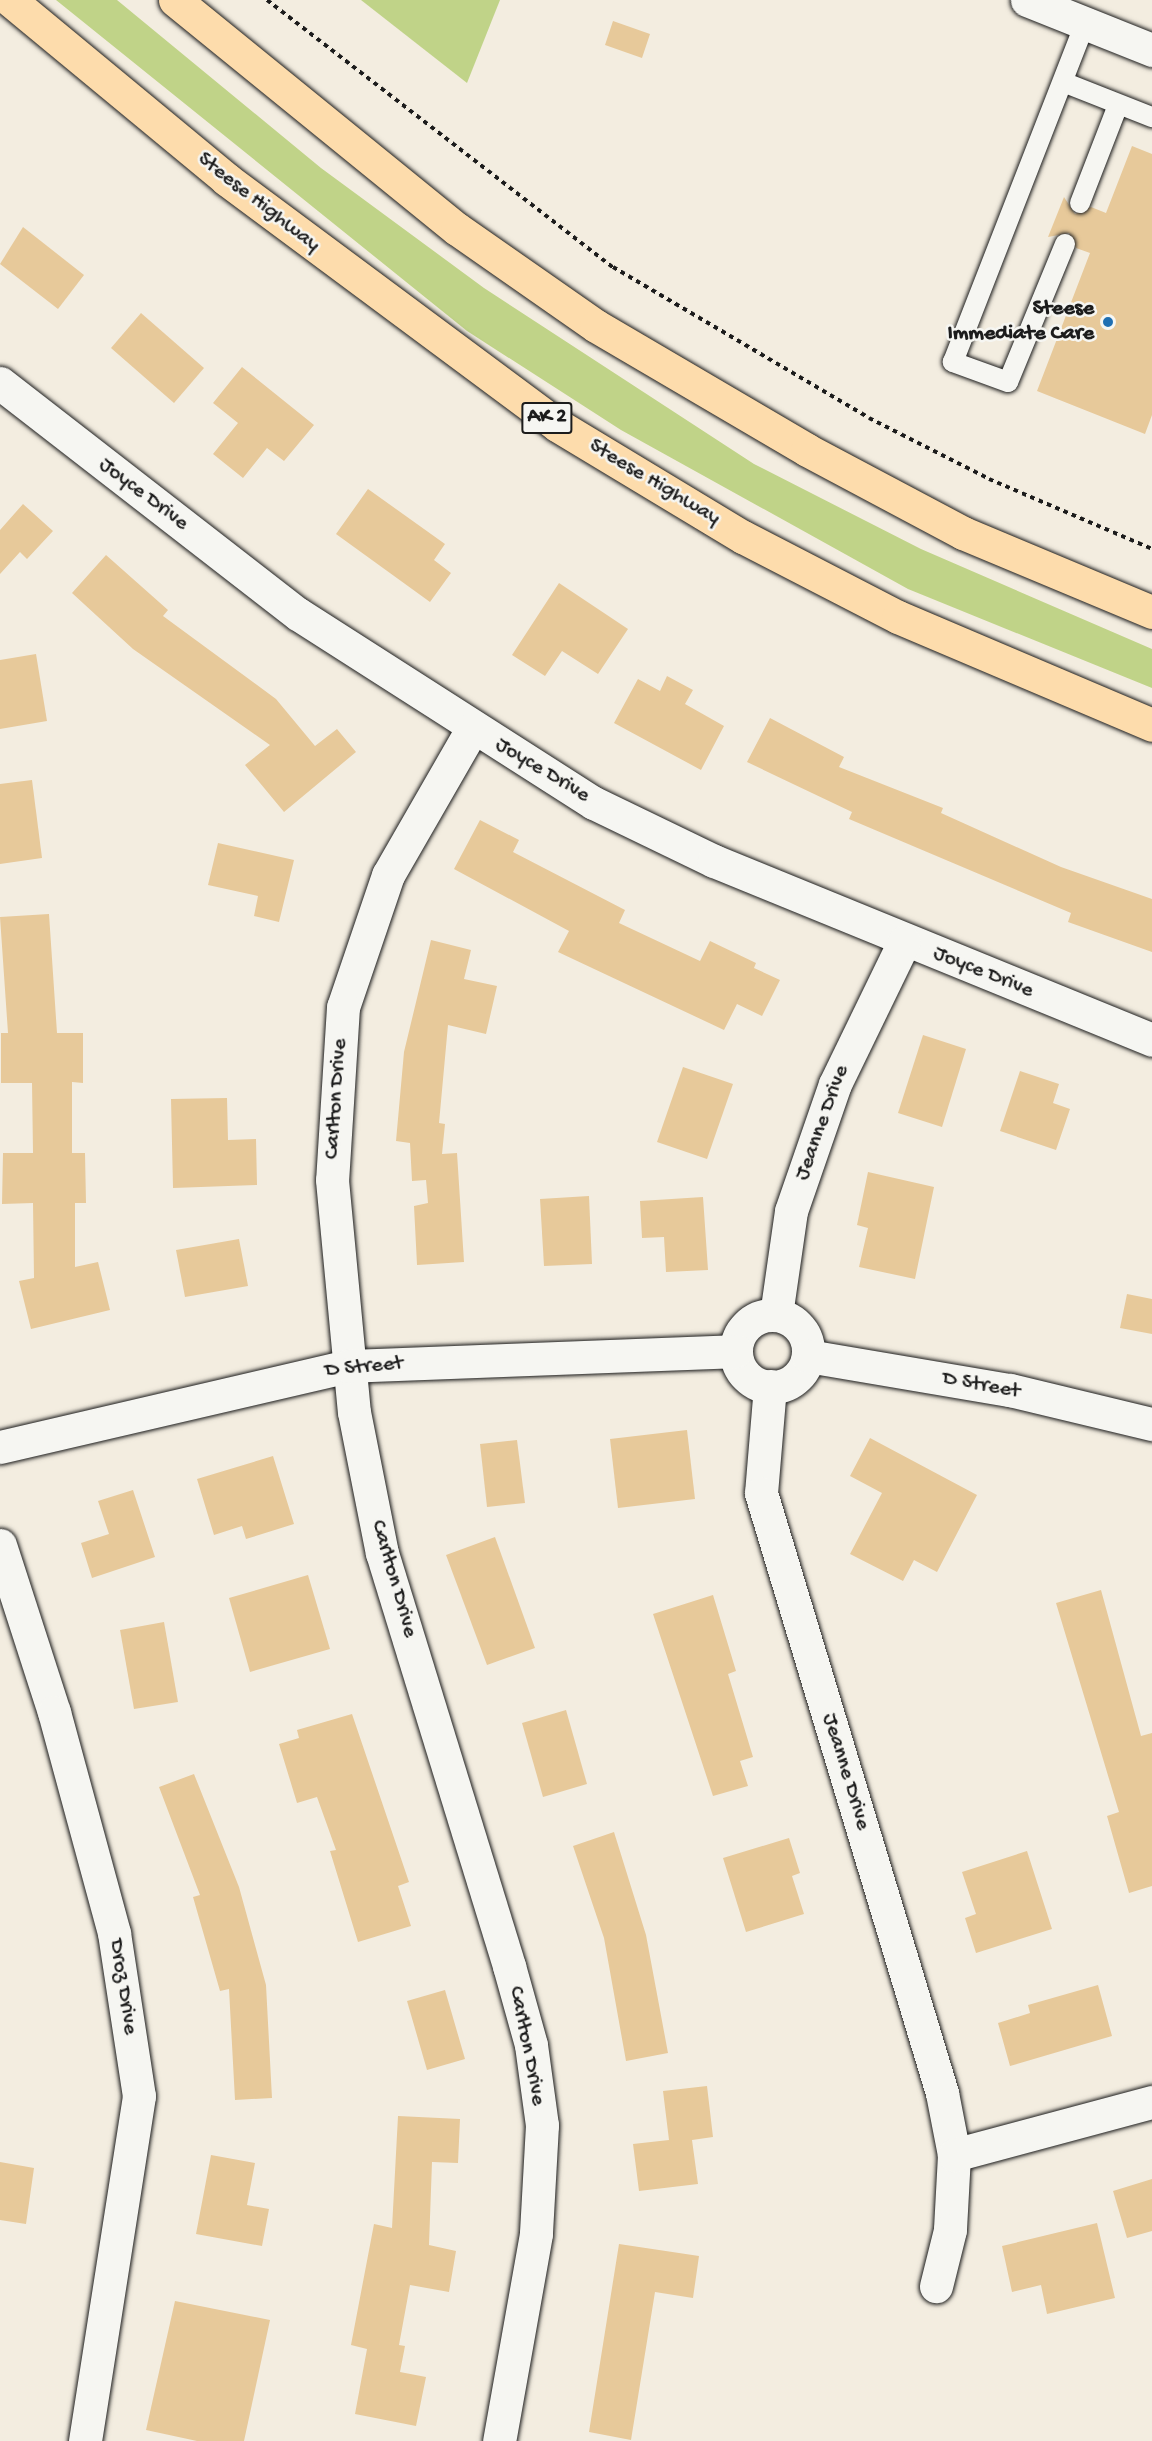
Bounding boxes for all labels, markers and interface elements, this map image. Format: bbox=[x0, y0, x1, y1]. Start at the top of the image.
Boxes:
street label: Steese Highway bbox=[191, 147, 325, 259]
place label: Steese Immediate Care bbox=[947, 296, 1094, 348]
marker: Steese Immediate Care bbox=[1099, 313, 1117, 331]
road number: AK 2 bbox=[520, 400, 574, 436]
street label: Steese Highway bbox=[584, 433, 724, 533]
street label: Joyce Drive bbox=[93, 453, 193, 537]
street label: Joyce Drive bbox=[490, 732, 594, 810]
street label: Joyce Drive bbox=[929, 941, 1037, 1005]
street label: Carlton Drive bbox=[320, 1038, 354, 1160]
street label: Jeanne Drive bbox=[790, 1062, 856, 1184]
street label: D Street bbox=[324, 1351, 404, 1385]
street label: D Street bbox=[940, 1366, 1022, 1406]
street label: Carlton Drive bbox=[364, 1517, 422, 1641]
street label: Jeanne Drive bbox=[815, 1710, 875, 1834]
street label: Droz Drive bbox=[101, 1937, 143, 2037]
street label: Carlton Drive bbox=[502, 1984, 550, 2108]

